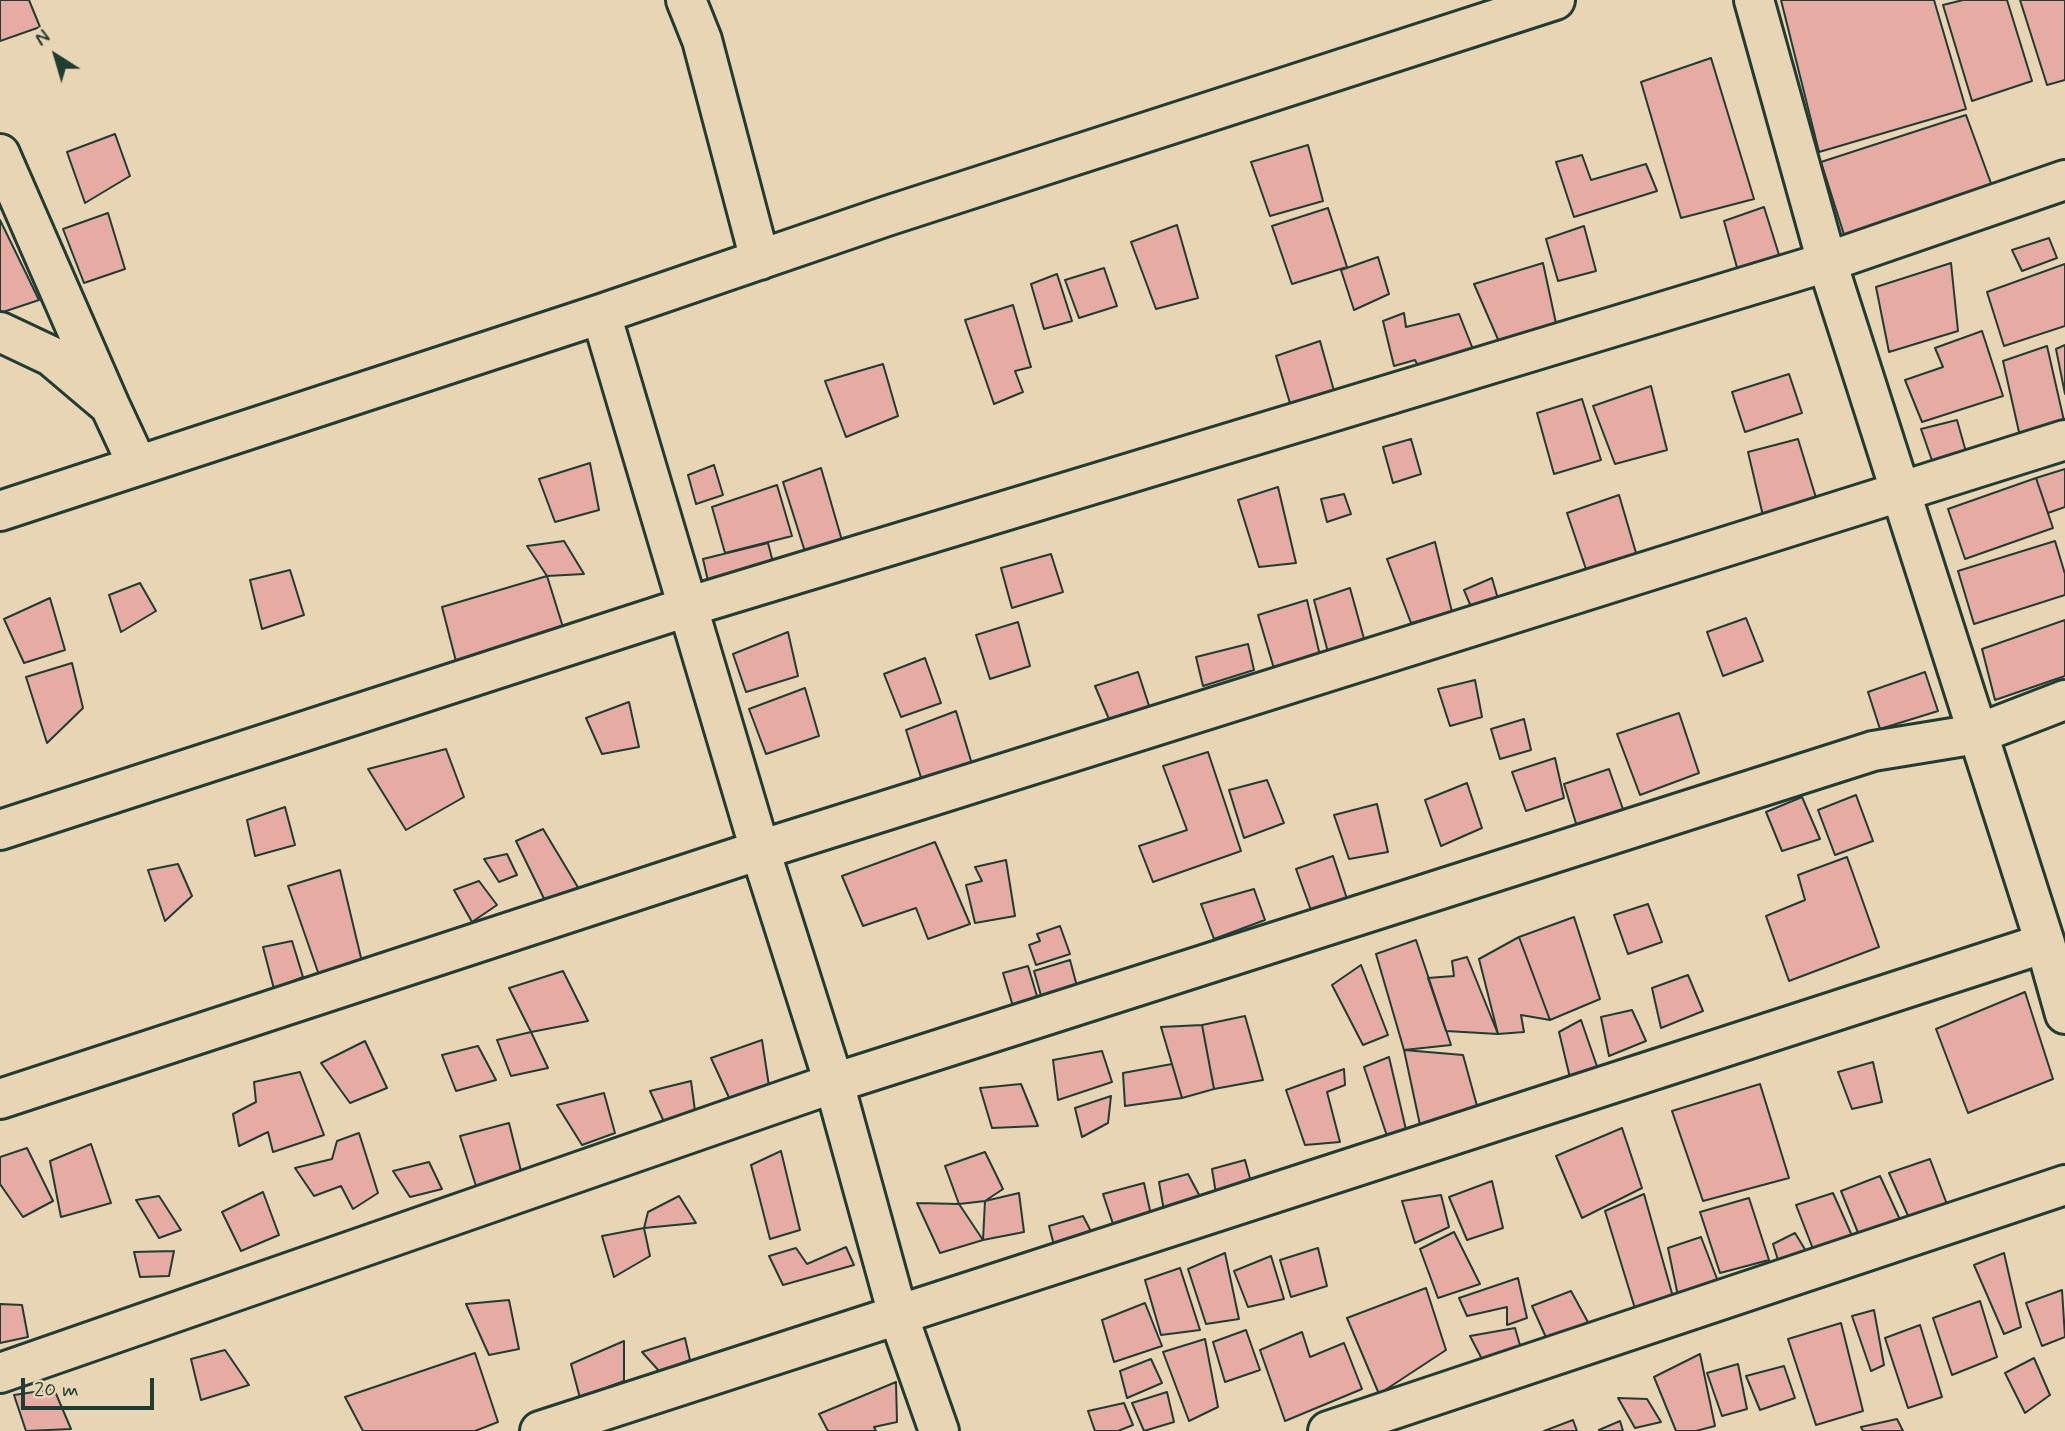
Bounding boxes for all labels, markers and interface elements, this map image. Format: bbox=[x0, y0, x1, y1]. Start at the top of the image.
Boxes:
north arrow bbox=[21, 21, 91, 91]
text: N bbox=[30, 25, 56, 53]
scale bar bbox=[24, 1364, 158, 1408]
text: 20 m bbox=[34, 1376, 79, 1404]

